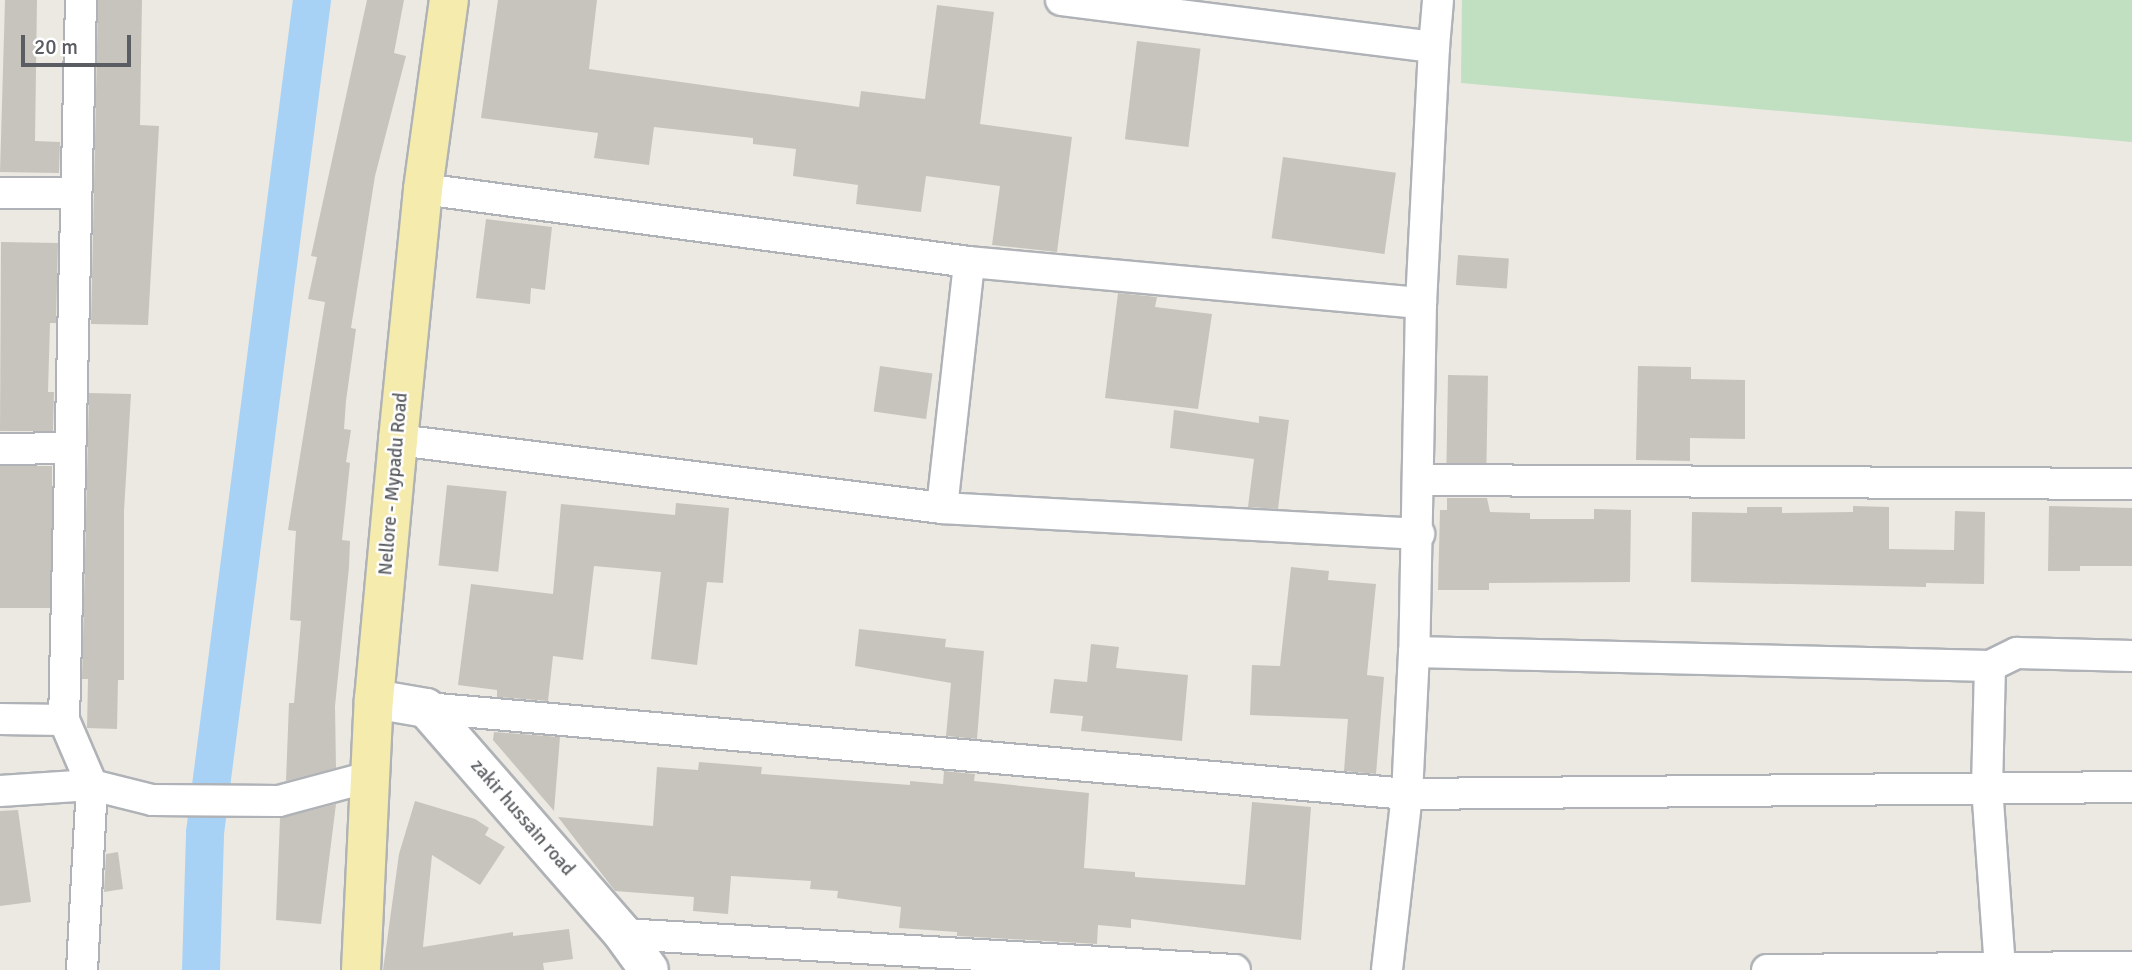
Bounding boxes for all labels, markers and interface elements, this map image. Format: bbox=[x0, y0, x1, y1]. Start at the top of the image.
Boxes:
scale bar bbox=[24, 21, 135, 65]
text: 20 m bbox=[34, 34, 78, 60]
street label: Nellore - Mypadu Road bbox=[375, 392, 413, 576]
street label: zakir hussain road bbox=[465, 755, 579, 881]

